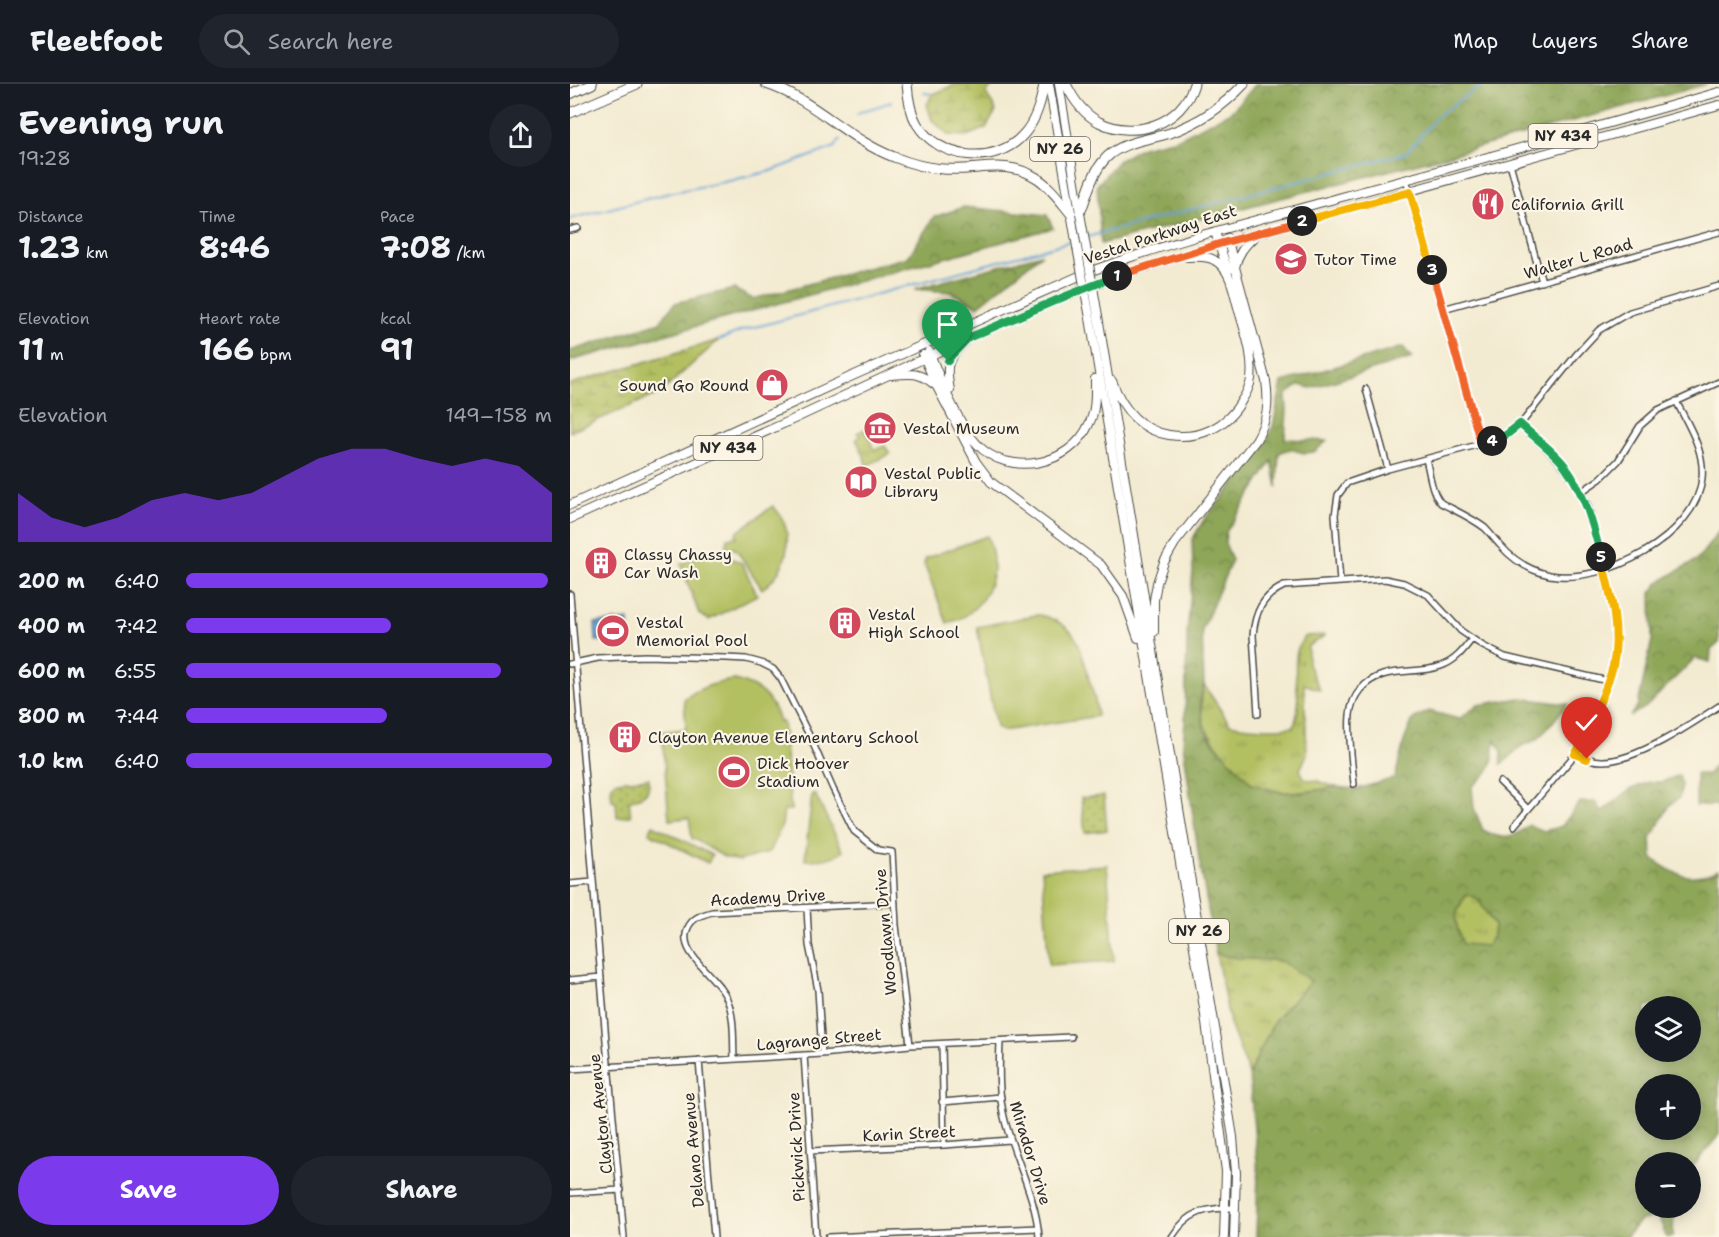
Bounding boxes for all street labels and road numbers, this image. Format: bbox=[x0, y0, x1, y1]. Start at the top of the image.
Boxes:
road number: NY 434 bbox=[1528, 124, 1598, 148]
road number: NY 26 bbox=[1030, 137, 1090, 161]
street label: Vestal Parkway East bbox=[1081, 200, 1239, 269]
street label: Walter L Road bbox=[1521, 233, 1635, 284]
road number: NY 434 bbox=[694, 436, 762, 460]
street label: Woodlawn Drive bbox=[870, 868, 901, 996]
street label: Academy Drive bbox=[710, 884, 826, 911]
road number: NY 26 bbox=[1169, 919, 1229, 943]
street label: Lagrange Street bbox=[756, 1024, 882, 1055]
street label: Clayton Avenue bbox=[584, 1053, 617, 1175]
street label: Pickwick Drive bbox=[783, 1091, 810, 1202]
street label: Delano Avenue bbox=[678, 1092, 709, 1208]
street label: Mirador Drive bbox=[1005, 1099, 1056, 1208]
street label: Karin Street bbox=[862, 1121, 956, 1146]

